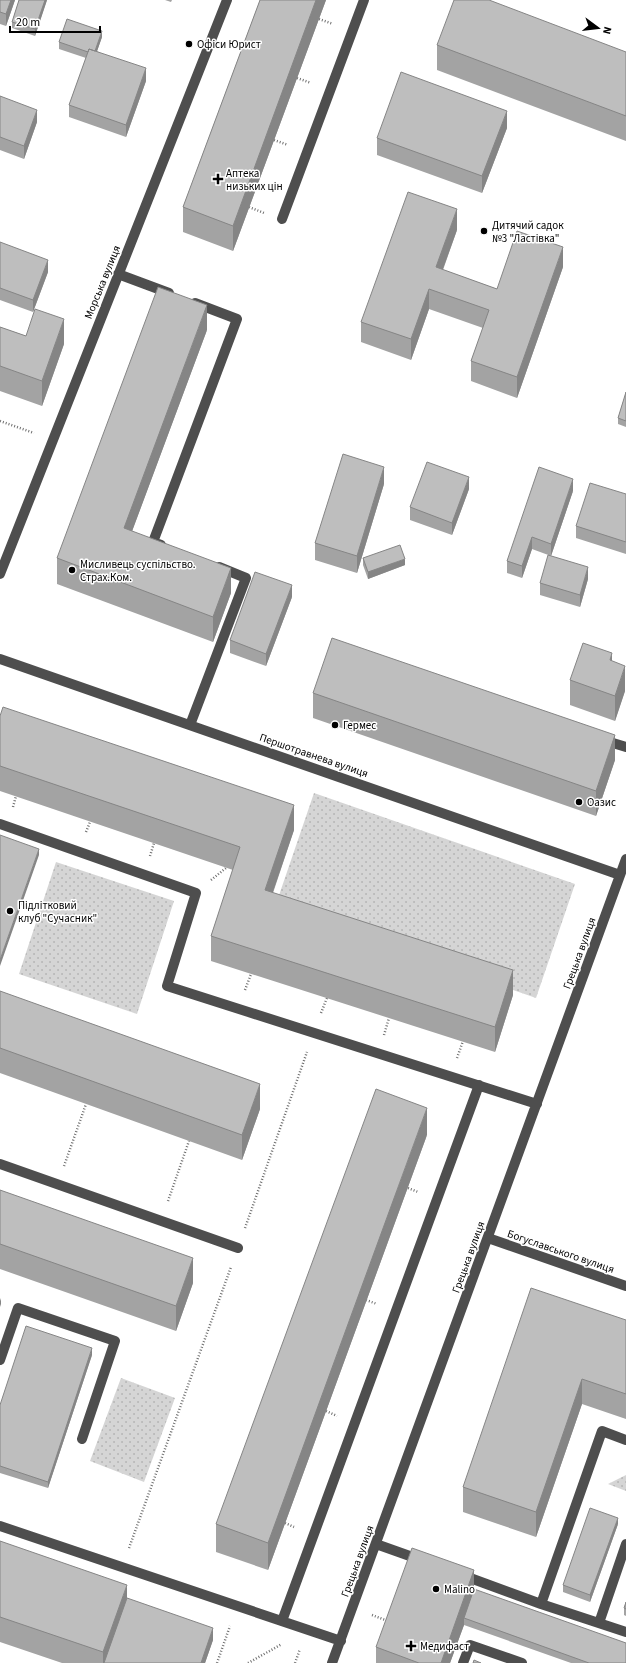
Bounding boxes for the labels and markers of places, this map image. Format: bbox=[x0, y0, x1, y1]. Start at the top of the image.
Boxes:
place label: Офіси Юрист bbox=[197, 37, 261, 52]
marker: Офіси Юрист bbox=[184, 39, 194, 49]
place label: Аптека низьких цін bbox=[226, 166, 283, 194]
marker: Аптека низьких цін bbox=[213, 174, 223, 184]
place label: Дитячий садок №3 "Ластівка" bbox=[492, 218, 564, 246]
marker: Дитячий садок №3 "Ластівка" bbox=[479, 226, 489, 236]
place label: Мисливець суспільство. Страх.Ком. bbox=[80, 557, 196, 585]
marker: Мисливець суспільство. Страх.Ком. bbox=[67, 565, 77, 575]
place label: Гермес bbox=[343, 718, 376, 733]
marker: Гермес bbox=[330, 720, 340, 730]
place label: Оазис bbox=[587, 795, 616, 810]
marker: Оазис bbox=[574, 797, 584, 807]
place label: Підлітковий клуб "Сучасник" bbox=[18, 898, 97, 926]
marker: Підлітковий клуб "Сучасник" bbox=[5, 906, 15, 916]
place label: Malino bbox=[444, 1582, 475, 1597]
marker: Malino bbox=[431, 1584, 441, 1594]
place label: Медифаст bbox=[420, 1639, 469, 1654]
marker: Медифаст bbox=[405, 1640, 417, 1652]

